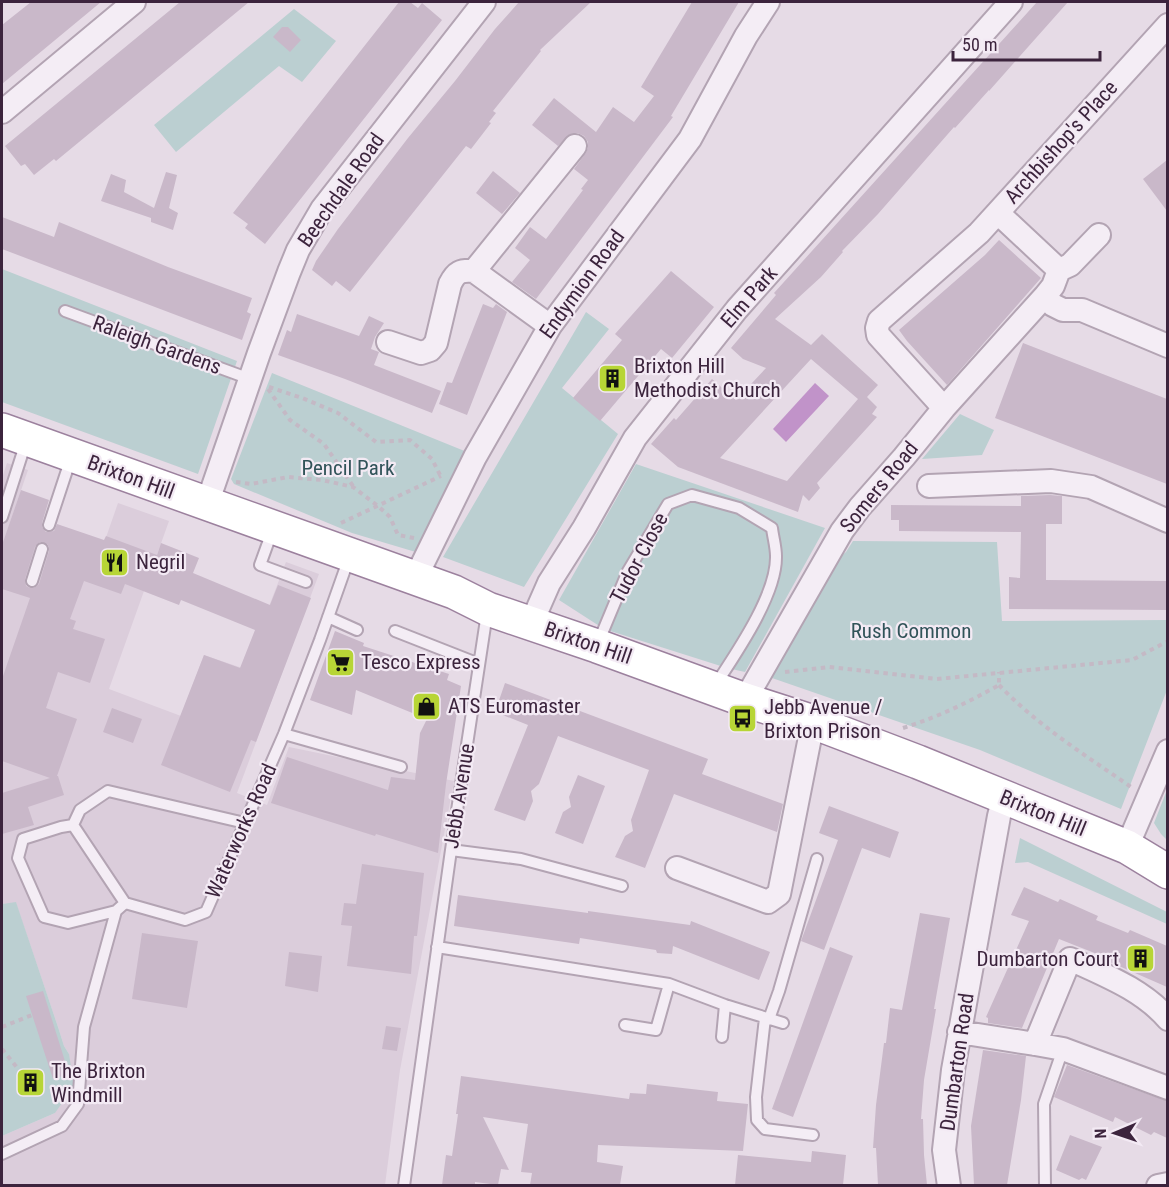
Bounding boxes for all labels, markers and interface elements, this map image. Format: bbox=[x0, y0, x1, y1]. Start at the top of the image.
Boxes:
scale bar bbox=[953, 24, 1100, 62]
text: 50 m bbox=[962, 34, 997, 55]
street label: Archbishop's Place bbox=[1000, 76, 1123, 208]
street label: Beechdale Road bbox=[293, 129, 389, 251]
street label: Endymion Road bbox=[535, 225, 629, 343]
street label: Elm Park bbox=[716, 261, 782, 333]
street label: Raleigh Gardens bbox=[90, 311, 224, 379]
place label: Brixton Hill Methodist Church bbox=[634, 354, 781, 402]
building icon: Brixton Hill Methodist Church bbox=[597, 362, 629, 394]
street label: Somers Road bbox=[835, 437, 923, 537]
street label: Brixton Hill bbox=[84, 450, 178, 504]
park label: Pencil Park bbox=[301, 456, 395, 480]
street label: Tudor Close bbox=[605, 509, 673, 607]
restaurant icon: Negril bbox=[99, 546, 131, 578]
place label: Negril bbox=[136, 550, 185, 574]
street label: Brixton Hill bbox=[541, 617, 635, 669]
park label: Rush Common bbox=[851, 619, 971, 643]
supermarket icon: Tesco Express bbox=[324, 646, 356, 678]
place label: Tesco Express bbox=[361, 650, 481, 674]
shop icon: ATS Euromaster bbox=[411, 690, 443, 722]
place label: ATS Euromaster bbox=[448, 694, 580, 718]
place label: Jebb Avenue / Brixton Prison bbox=[764, 695, 883, 743]
bus stop icon: Jebb Avenue / Brixton Prison bbox=[727, 703, 759, 735]
street label: Jebb Avenue bbox=[439, 742, 479, 850]
street label: Waterworks Road bbox=[201, 760, 281, 902]
street label: Brixton Hill bbox=[996, 785, 1090, 841]
building icon: Dumbarton Court bbox=[1124, 943, 1156, 975]
place label: Dumbarton Court bbox=[976, 947, 1119, 971]
street label: Dumbarton Road bbox=[935, 992, 979, 1132]
place label: The Brixton Windmill bbox=[51, 1059, 145, 1107]
building icon: The Brixton Windmill bbox=[14, 1067, 46, 1099]
north arrow bbox=[1085, 1103, 1145, 1163]
text: N bbox=[1091, 1128, 1110, 1139]

